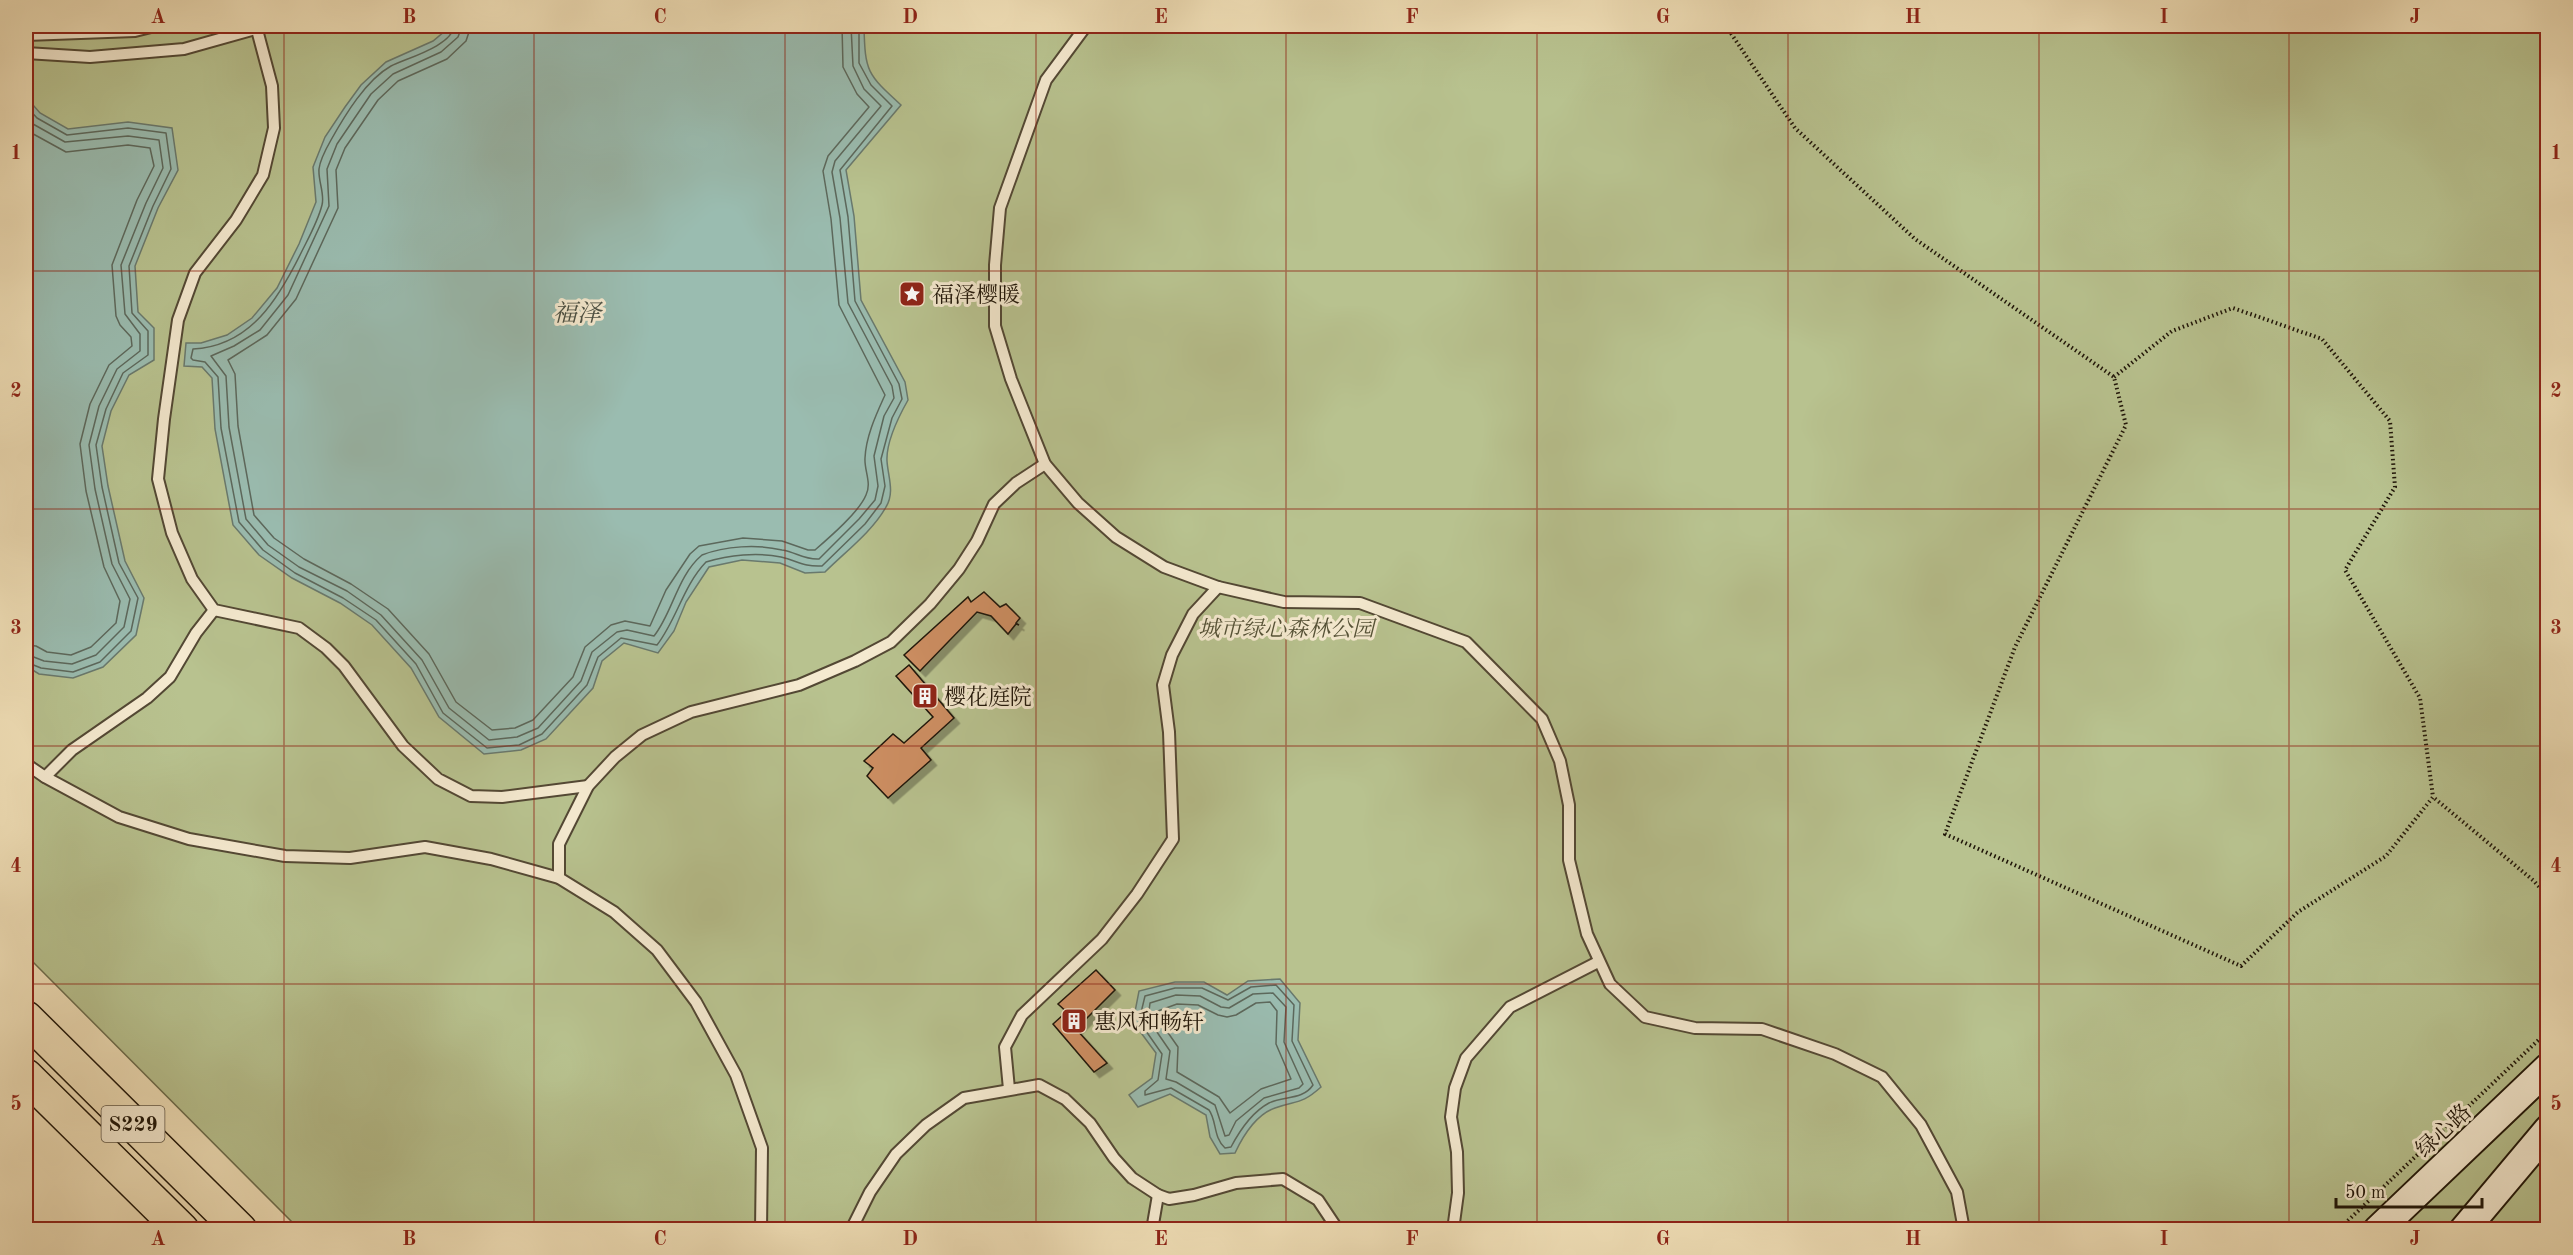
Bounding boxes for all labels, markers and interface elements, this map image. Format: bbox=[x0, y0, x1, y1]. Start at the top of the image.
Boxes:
text: A bbox=[150, 8, 166, 28]
text: B bbox=[402, 8, 416, 28]
text: C bbox=[653, 8, 667, 28]
text: D bbox=[902, 8, 918, 28]
text: E bbox=[1154, 8, 1168, 28]
text: F bbox=[1405, 8, 1419, 28]
text: G bbox=[1656, 8, 1670, 28]
text: H bbox=[1905, 8, 1921, 28]
text: I bbox=[2160, 8, 2168, 28]
text: J bbox=[2410, 8, 2421, 28]
text: 1 bbox=[10, 144, 22, 164]
text: 1 bbox=[2550, 144, 2562, 164]
place icon: 福泽樱暖 bbox=[897, 279, 927, 309]
place label: 福泽樱暖 bbox=[932, 283, 1020, 307]
water label: 福泽 bbox=[553, 300, 603, 327]
text: 2 bbox=[10, 382, 22, 402]
text: 2 bbox=[2550, 382, 2562, 402]
park label: 城市绿心森林公园 bbox=[1198, 617, 1377, 641]
text: 3 bbox=[10, 619, 22, 639]
text: 3 bbox=[2550, 619, 2562, 639]
building icon: 樱花庭院 bbox=[910, 681, 940, 711]
place label: 樱花庭院 bbox=[944, 685, 1032, 709]
text: 4 bbox=[10, 857, 22, 877]
text: 4 bbox=[2550, 857, 2562, 877]
building icon: 惠风和畅轩 bbox=[1059, 1006, 1089, 1036]
place label: 惠风和畅轩 bbox=[1094, 1010, 1204, 1034]
text: 5 bbox=[10, 1094, 22, 1115]
text: 5 bbox=[2550, 1094, 2562, 1115]
street label: 绿心路 bbox=[2411, 1099, 2476, 1162]
road number: S229 bbox=[102, 1106, 164, 1142]
scale bar bbox=[2336, 1171, 2482, 1209]
text: 50 m bbox=[2345, 1184, 2385, 1202]
text: A bbox=[150, 1230, 166, 1250]
text: B bbox=[402, 1230, 416, 1250]
text: C bbox=[653, 1230, 667, 1250]
text: D bbox=[902, 1230, 918, 1250]
text: E bbox=[1154, 1230, 1168, 1250]
text: F bbox=[1405, 1230, 1419, 1250]
text: G bbox=[1656, 1230, 1670, 1250]
text: H bbox=[1905, 1230, 1921, 1250]
text: I bbox=[2160, 1230, 2168, 1250]
text: J bbox=[2410, 1230, 2421, 1250]

